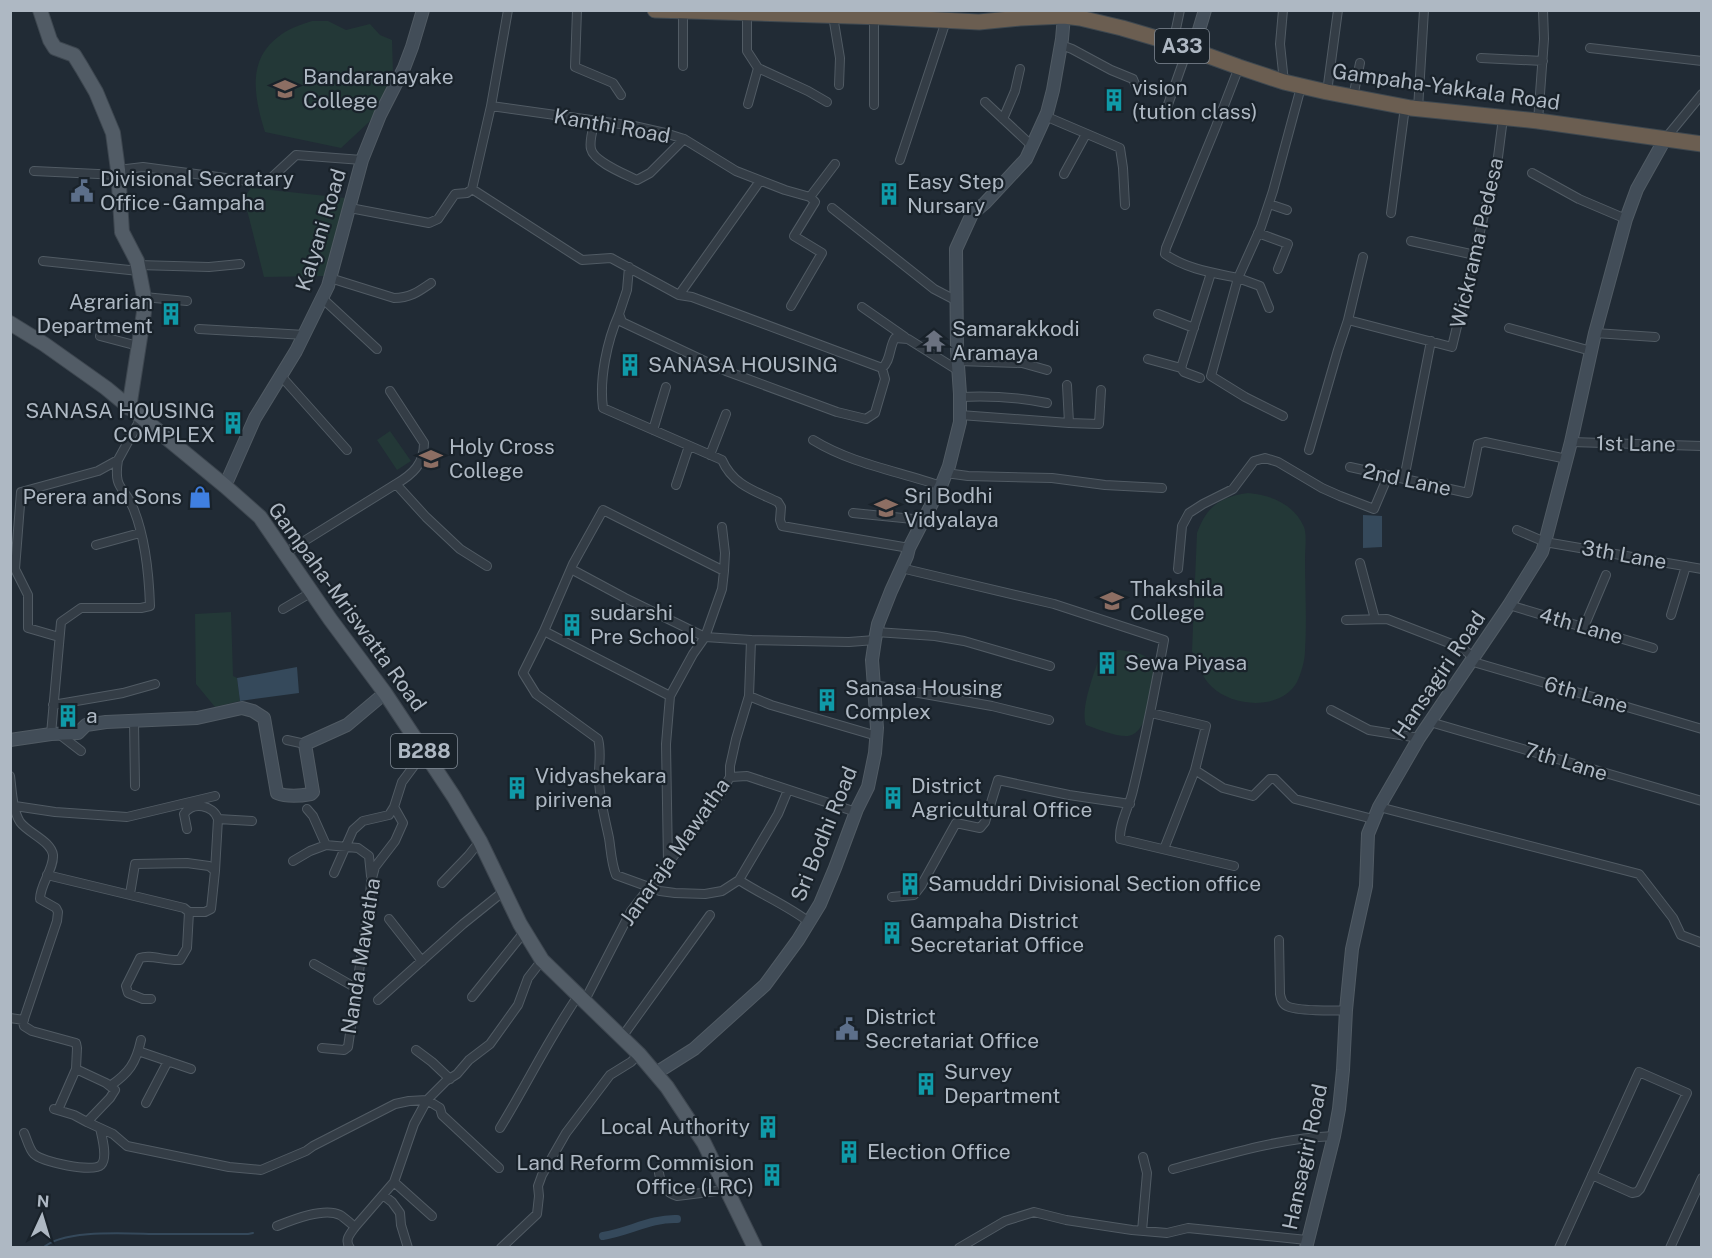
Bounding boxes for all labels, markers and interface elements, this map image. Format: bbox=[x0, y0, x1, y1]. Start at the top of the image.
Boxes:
road number: A33 bbox=[1155, 29, 1209, 63]
street label: Gampaha-Yakkala Road bbox=[1331, 58, 1562, 115]
place label: Bandaranayake College bbox=[303, 64, 454, 113]
place label: vision (tution class) bbox=[1132, 75, 1257, 124]
school or university icon: Bandaranayake College bbox=[272, 76, 298, 102]
building icon: vision (tution class) bbox=[1101, 87, 1127, 113]
street label: Kanthi Road bbox=[552, 103, 672, 148]
street label: Wickrama Pedesa bbox=[1445, 155, 1508, 331]
place label: Divisional Secratary Office - Gampaha bbox=[100, 166, 294, 215]
street label: Kalyani Road bbox=[290, 166, 351, 294]
place label: Easy Step Nursary bbox=[907, 169, 1004, 218]
public building icon: Divisional Secratary Office - Gampaha bbox=[69, 178, 95, 204]
building icon: Easy Step Nursary bbox=[876, 181, 902, 207]
place label: Agrarian Department bbox=[37, 289, 153, 338]
building icon: Agrarian Department bbox=[158, 301, 184, 327]
place label: Samarakkodi Aramaya bbox=[952, 316, 1080, 365]
temple icon: Samarakkodi Aramaya bbox=[921, 328, 947, 354]
building icon: SANASA HOUSING bbox=[617, 352, 643, 378]
place label: SANASA HOUSING bbox=[648, 352, 838, 377]
place label: SANASA HOUSING COMPLEX bbox=[25, 398, 215, 447]
building icon: SANASA HOUSING COMPLEX bbox=[220, 410, 246, 436]
street label: 1st Lane bbox=[1596, 430, 1676, 457]
place label: Holy Cross College bbox=[449, 434, 555, 483]
school or university icon: Holy Cross College bbox=[418, 446, 444, 472]
street label: 2nd Lane bbox=[1361, 458, 1454, 501]
place label: Sri Bodhi Vidyalaya bbox=[904, 483, 999, 532]
place label: Perera and Sons bbox=[22, 484, 182, 509]
shop icon: Perera and Sons bbox=[187, 484, 213, 510]
school or university icon: Sri Bodhi Vidyalaya bbox=[873, 495, 899, 521]
street label: Gampaha-Mriswatta Road bbox=[263, 497, 432, 716]
street label: 3th Lane bbox=[1580, 535, 1669, 574]
place label: Thakshila College bbox=[1130, 576, 1224, 625]
school or university icon: Thakshila College bbox=[1099, 588, 1125, 614]
place label: sudarshi Pre School bbox=[590, 600, 696, 649]
street label: 4th Lane bbox=[1536, 602, 1626, 649]
street label: Hansagiri Road bbox=[1387, 606, 1490, 743]
building icon: sudarshi Pre School bbox=[559, 612, 585, 638]
building icon: Sewa Piyasa bbox=[1094, 650, 1120, 676]
place label: Sewa Piyasa bbox=[1125, 650, 1247, 675]
street label: 6th Lane bbox=[1541, 671, 1631, 718]
place label: Sanasa Housing Complex bbox=[845, 675, 1003, 724]
building icon: Sanasa Housing Complex bbox=[814, 687, 840, 713]
building icon: a bbox=[55, 703, 81, 729]
place label: a bbox=[86, 703, 98, 728]
road number: B288 bbox=[391, 734, 457, 768]
street label: 7th Lane bbox=[1522, 737, 1611, 786]
place label: Vidyashekara pirivena bbox=[535, 763, 667, 812]
street label: Sri Bodhi Road bbox=[785, 763, 862, 905]
street label: Janaraja Mawatha bbox=[614, 773, 735, 930]
place label: District Agricultural Office bbox=[911, 773, 1092, 822]
building icon: Vidyashekara pirivena bbox=[504, 775, 530, 801]
building icon: District Agricultural Office bbox=[880, 785, 906, 811]
building icon: Samuddri Divisional Section office bbox=[897, 871, 923, 897]
place label: Samuddri Divisional Section office bbox=[928, 871, 1261, 896]
street label: Nanda Mawatha bbox=[336, 876, 385, 1036]
place label: Gampaha District Secretariat Office bbox=[910, 908, 1084, 957]
building icon: Gampaha District Secretariat Office bbox=[879, 920, 905, 946]
place label: District Secretariat Office bbox=[865, 1004, 1039, 1053]
public building icon: District Secretariat Office bbox=[834, 1016, 860, 1042]
place label: Survey Department bbox=[944, 1059, 1060, 1108]
building icon: Survey Department bbox=[913, 1071, 939, 1097]
street label: Hansagiri Road bbox=[1277, 1082, 1332, 1232]
place label: Local Authority bbox=[600, 1114, 750, 1139]
building icon: Local Authority bbox=[755, 1114, 781, 1140]
building icon: Election Office bbox=[836, 1139, 862, 1165]
place label: Election Office bbox=[867, 1139, 1011, 1164]
place label: Land Reform Commision Office (LRC) bbox=[516, 1150, 754, 1199]
building icon: Land Reform Commision Office (LRC) bbox=[759, 1162, 785, 1188]
north arrow bbox=[12, 1186, 72, 1246]
text: N bbox=[36, 1192, 50, 1211]

